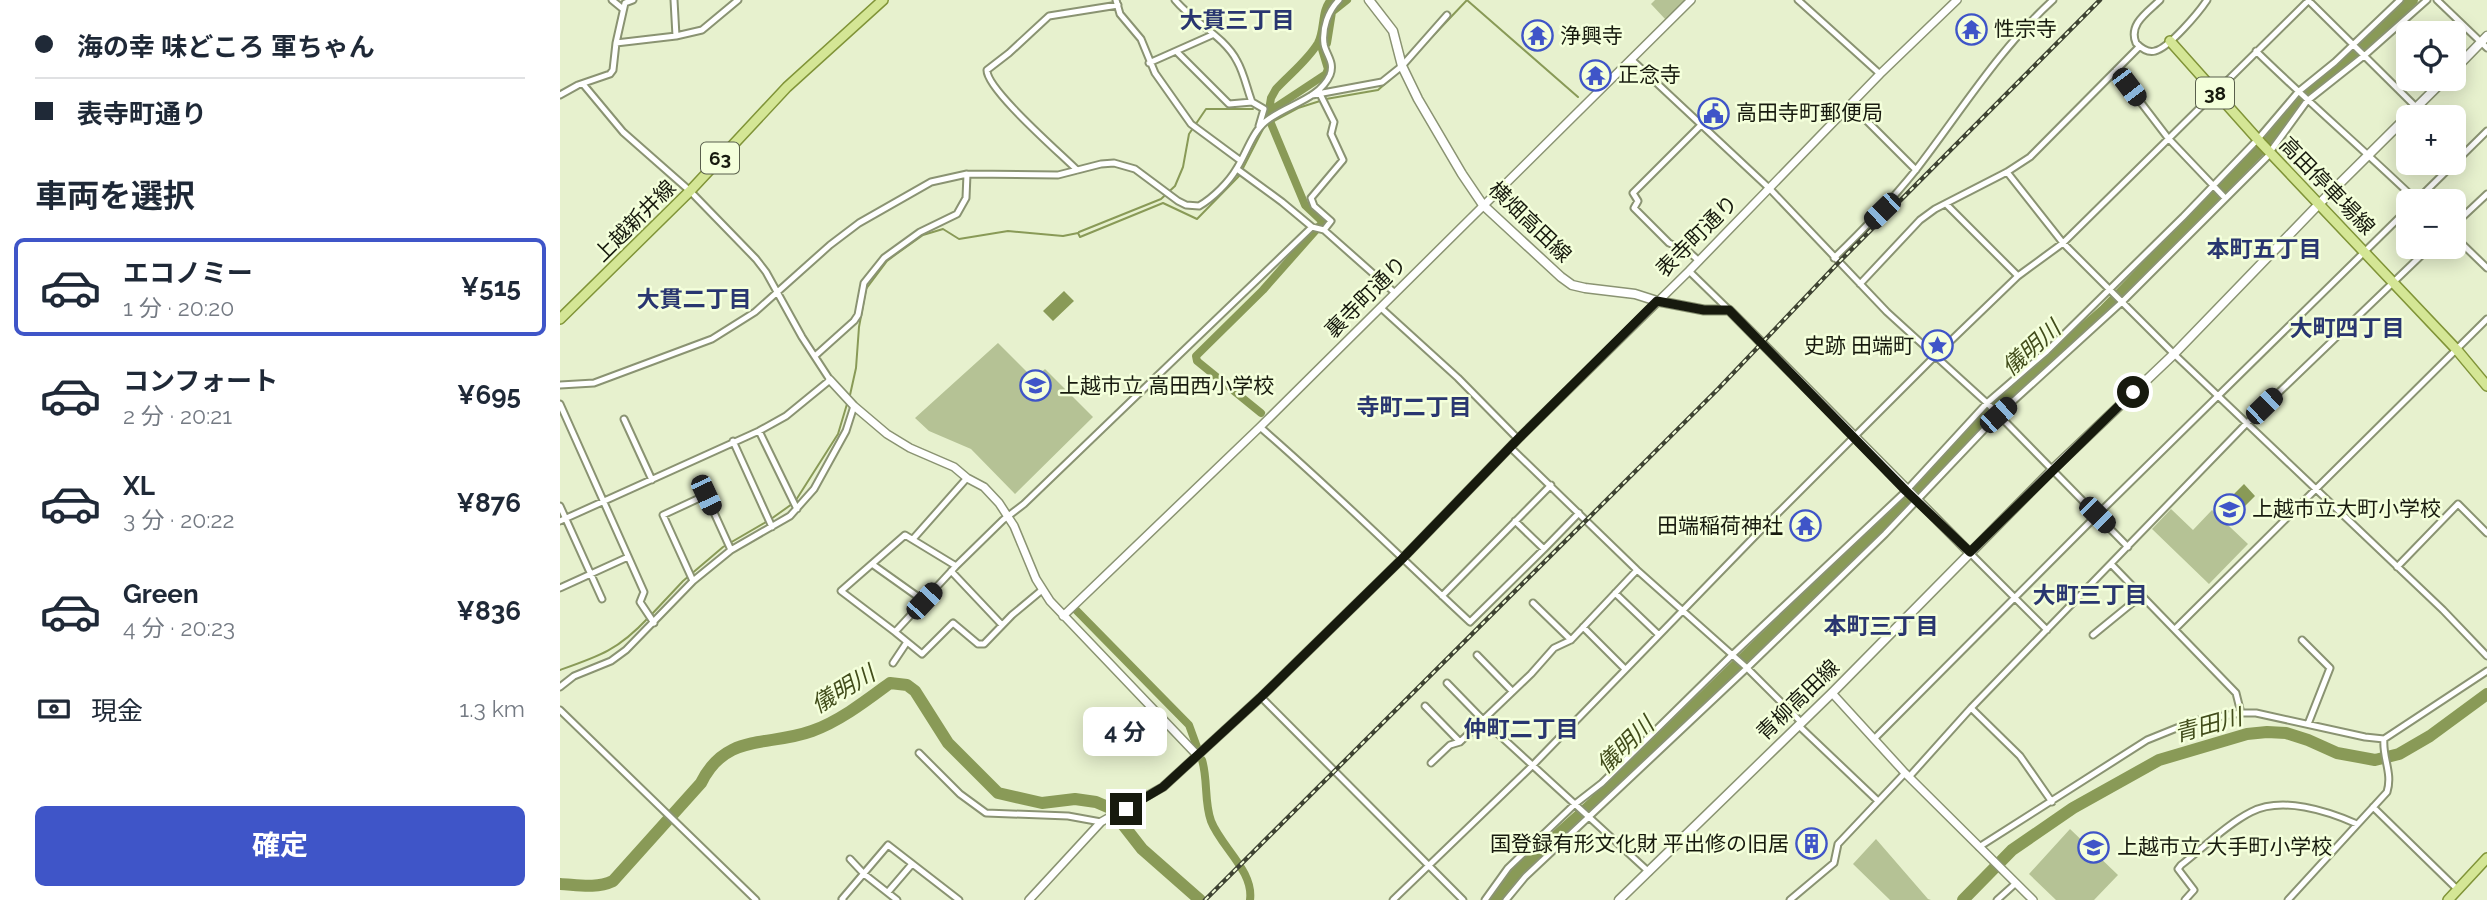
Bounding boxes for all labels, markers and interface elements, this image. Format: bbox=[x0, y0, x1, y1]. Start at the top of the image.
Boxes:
district label: 大貫三丁目 bbox=[1180, 6, 1295, 33]
temple icon: 性宗寺 bbox=[1954, 12, 1988, 46]
place label: 性宗寺 bbox=[1994, 16, 2057, 41]
temple icon: 浄興寺 bbox=[1520, 19, 1554, 53]
map controls bbox=[2396, 21, 2466, 259]
button: locate bbox=[2396, 21, 2466, 91]
place label: 浄興寺 bbox=[1560, 23, 1623, 48]
text: 海の幸 味どころ 軍ちゃん bbox=[77, 32, 375, 62]
temple icon: 正念寺 bbox=[1578, 58, 1612, 92]
place label: 正念寺 bbox=[1618, 62, 1681, 87]
car bbox=[2108, 64, 2151, 110]
road number: 38 bbox=[2196, 78, 2234, 108]
public building icon: 高田寺町郵便局 bbox=[1696, 96, 1730, 130]
text: 表寺町通り bbox=[77, 99, 207, 129]
place label: 高田寺町郵便局 bbox=[1736, 100, 1883, 125]
button: + bbox=[2396, 105, 2466, 175]
street label: 高田停車場線 bbox=[2275, 132, 2380, 240]
road number: 63 bbox=[701, 142, 739, 174]
street label: 上越新井線 bbox=[589, 175, 681, 267]
street label: 横畑高田線 bbox=[1484, 176, 1577, 267]
text: 車両を選択 bbox=[35, 177, 195, 214]
car bbox=[1860, 189, 1905, 233]
button: − bbox=[2396, 189, 2466, 259]
street label: 表寺町通り bbox=[1651, 190, 1743, 282]
district label: 本町五丁目 bbox=[2207, 235, 2322, 262]
street label: 裏寺町通り bbox=[1320, 251, 1412, 343]
icon: car bbox=[39, 256, 102, 319]
text: エコノミー bbox=[123, 258, 253, 288]
text: ¥515 bbox=[461, 272, 521, 302]
district label: 大貫二丁目 bbox=[637, 285, 752, 312]
text: 1 分 · 20:20 bbox=[123, 294, 234, 321]
water label: 儀明川 bbox=[1996, 313, 2068, 381]
district label: 大町四丁目 bbox=[2290, 314, 2405, 341]
place icon: 史跡 田端町 bbox=[1920, 329, 1954, 363]
place label: 史跡 田端町 bbox=[1804, 333, 1914, 358]
icon: car bbox=[39, 364, 102, 427]
text: コンフォート bbox=[123, 366, 278, 396]
school or university icon: 上越市立 高田西小学校 bbox=[1019, 369, 1053, 403]
place label: 上越市立 高田西小学校 bbox=[1059, 373, 1274, 398]
route start bbox=[2117, 376, 2149, 408]
text: ¥695 bbox=[457, 380, 521, 410]
car bbox=[2242, 384, 2287, 428]
district label: 寺町二丁目 bbox=[1357, 393, 1472, 420]
car bbox=[1976, 393, 2021, 437]
text: 2 分 · 20:21 bbox=[123, 402, 232, 429]
text: XL bbox=[123, 471, 155, 501]
icon: car bbox=[39, 472, 102, 535]
car bbox=[688, 472, 725, 518]
text: ¥876 bbox=[456, 488, 521, 518]
school or university icon: 上越市立大町小学校 bbox=[2212, 492, 2246, 526]
car bbox=[2075, 493, 2120, 537]
place label: 上越市立大町小学校 bbox=[2252, 496, 2441, 521]
text: 3 分 · 20:22 bbox=[123, 506, 235, 533]
temple icon: 田端稲荷神社 bbox=[1789, 509, 1823, 543]
place label: 田端稲荷神社 bbox=[1657, 513, 1783, 538]
car bbox=[902, 578, 947, 624]
text: Green bbox=[123, 579, 199, 609]
icon: car bbox=[39, 580, 102, 643]
district label: 大町三丁目 bbox=[2033, 581, 2148, 608]
text: ¥836 bbox=[456, 596, 521, 626]
district label: 本町三丁目 bbox=[1824, 612, 1939, 639]
text: 4 分 · 20:23 bbox=[123, 614, 235, 641]
street label: 青柳高田線 bbox=[1751, 654, 1844, 745]
water label: 儀明川 bbox=[806, 658, 882, 718]
icon: cash bbox=[35, 690, 73, 728]
text: 1.3 km bbox=[459, 695, 525, 722]
text: 現金 bbox=[91, 696, 143, 726]
water label: 青田川 bbox=[2171, 702, 2248, 746]
callout: 4 分 bbox=[1084, 708, 1168, 756]
water label: 儀明川 bbox=[1590, 709, 1661, 778]
district label: 仲町二丁目 bbox=[1464, 715, 1579, 742]
text: 4 分 bbox=[1104, 718, 1146, 745]
route end bbox=[1110, 793, 1142, 825]
button: 確定 bbox=[35, 806, 525, 886]
building icon: 国登録有形文化財 平出修の旧居 bbox=[1795, 827, 1829, 861]
school or university icon: 上越市立 大手町小学校 bbox=[2077, 830, 2111, 864]
place label: 国登録有形文化財 平出修の旧居 bbox=[1490, 831, 1789, 856]
place label: 上越市立 大手町小学校 bbox=[2117, 834, 2332, 859]

